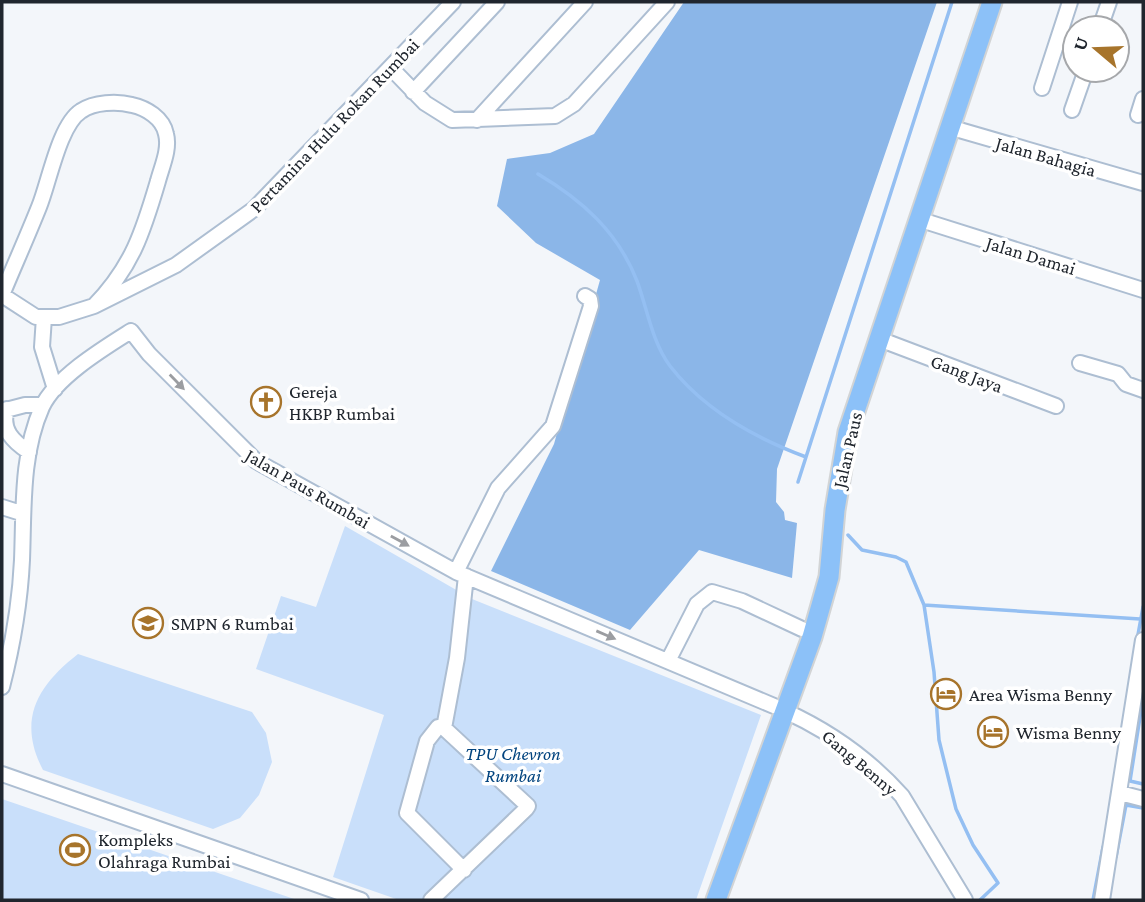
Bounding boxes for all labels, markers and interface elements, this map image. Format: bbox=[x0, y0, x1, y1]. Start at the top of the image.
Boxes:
north arrow bbox=[1061, 14, 1131, 84]
street label: Pertamina Hulu Rokan Rumbai bbox=[246, 34, 423, 217]
text: U bbox=[1068, 34, 1092, 53]
street label: Jalan Bahagia bbox=[991, 132, 1099, 181]
street label: Jalan Damai bbox=[982, 231, 1078, 279]
street label: Gang Jaya bbox=[928, 350, 1006, 397]
one-way arrow bbox=[168, 373, 184, 390]
place label: Gereja HKBP Rumbai bbox=[289, 381, 395, 424]
church icon: Gereja HKBP Rumbai bbox=[249, 385, 283, 419]
street label: Jalan Paus bbox=[828, 410, 866, 492]
street label: Jalan Paus Rumbai bbox=[240, 443, 374, 533]
one-way arrow bbox=[390, 535, 409, 547]
school or university icon: SMPN 6 Rumbai bbox=[131, 606, 165, 640]
place label: SMPN 6 Rumbai bbox=[171, 613, 294, 634]
one-way arrow bbox=[596, 630, 617, 641]
hotel icon: Area Wisma Benny bbox=[929, 677, 963, 711]
place label: Area Wisma Benny bbox=[969, 684, 1112, 705]
hotel icon: Wisma Benny bbox=[976, 715, 1010, 749]
place label: Wisma Benny bbox=[1016, 722, 1121, 743]
street label: Gang Benny bbox=[818, 725, 902, 800]
park label: TPU Chevron Rumbai bbox=[465, 743, 561, 786]
place label: Kompleks Olahraga Rumbai bbox=[98, 829, 231, 872]
sports icon: Kompleks Olahraga Rumbai bbox=[58, 833, 92, 867]

